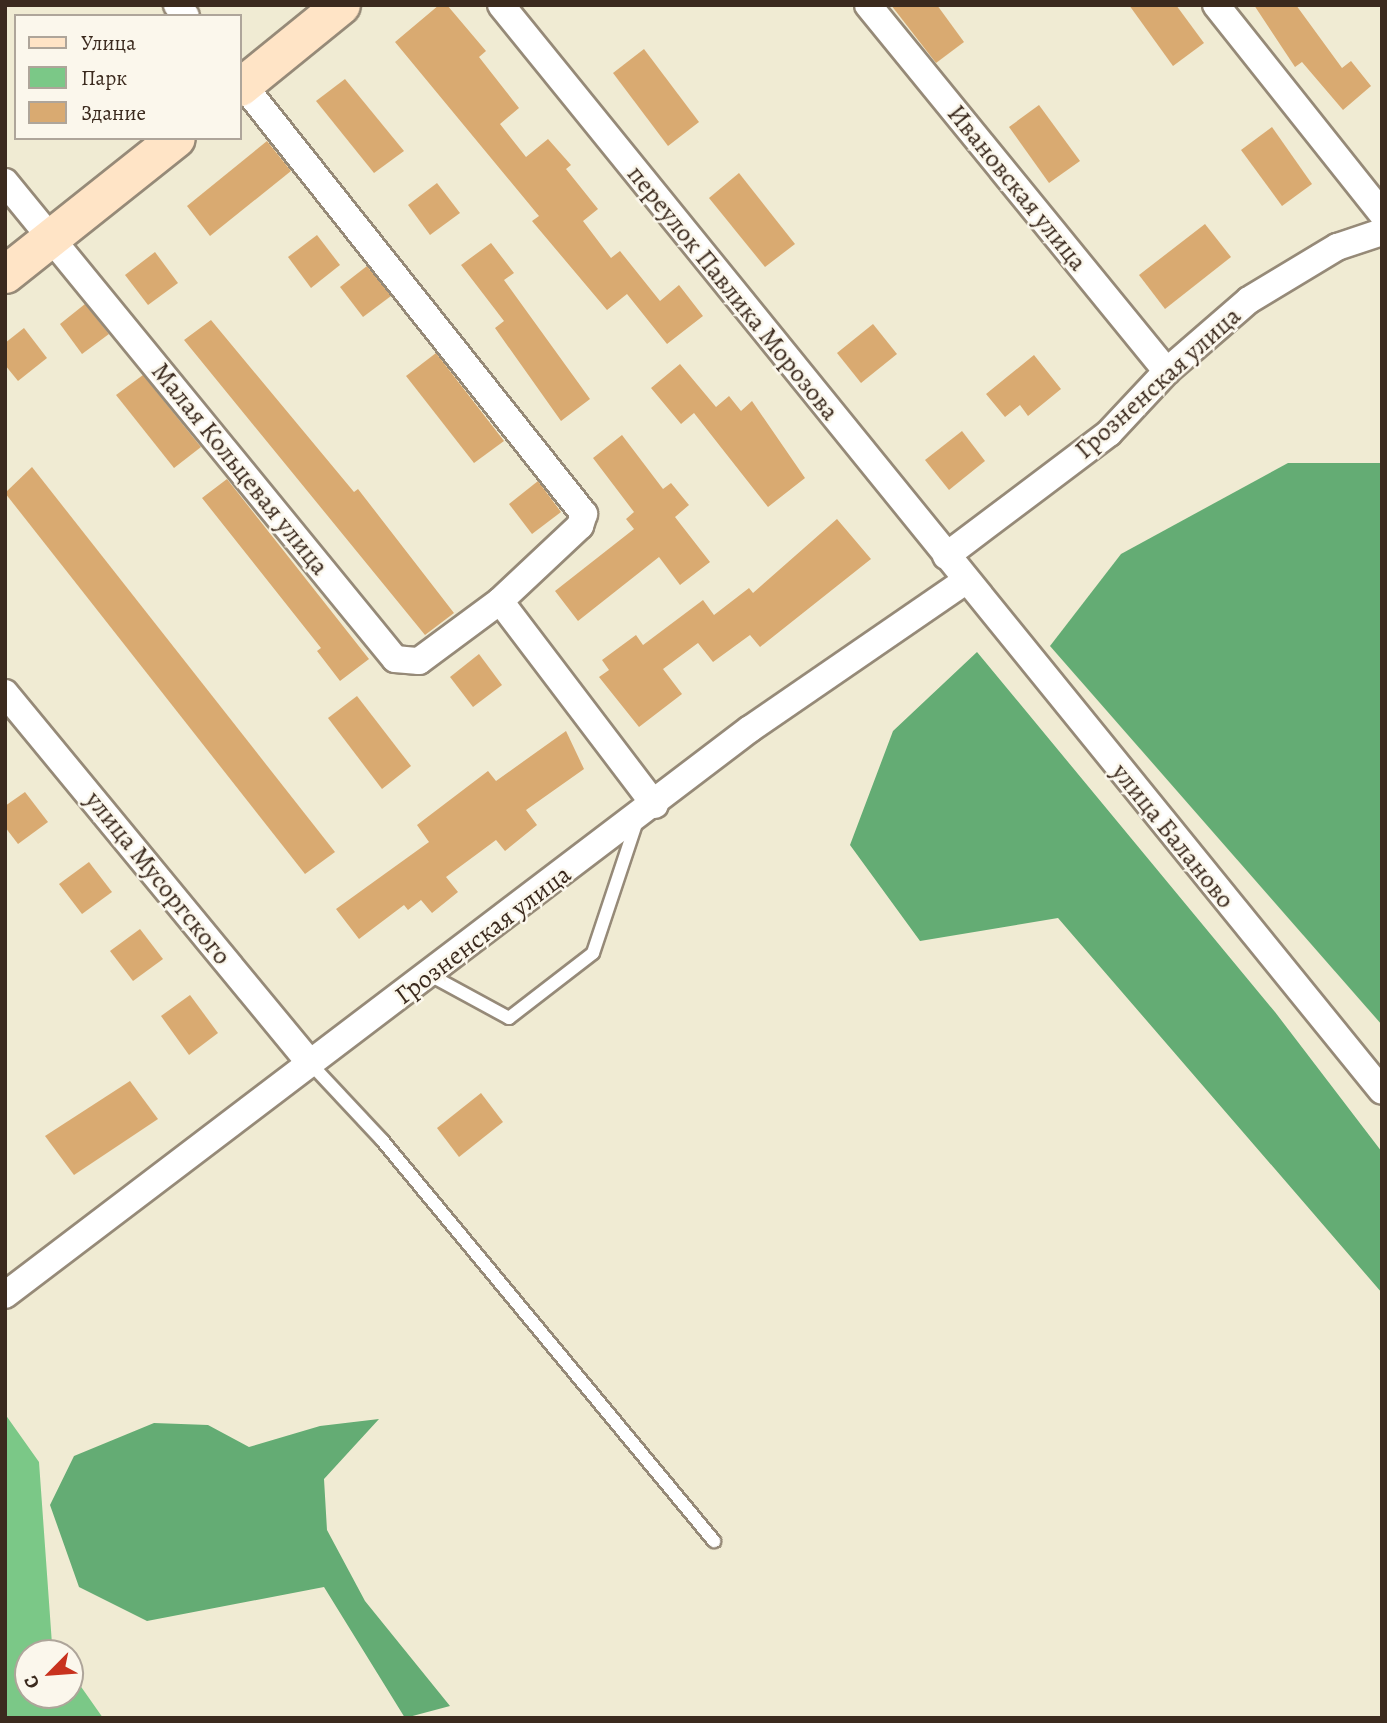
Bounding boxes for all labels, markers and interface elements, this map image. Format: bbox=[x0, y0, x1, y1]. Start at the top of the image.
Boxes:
legend bbox=[14, 14, 242, 140]
text: Улица bbox=[81, 29, 136, 57]
text: Парк bbox=[81, 64, 127, 92]
text: Здание bbox=[81, 99, 146, 127]
street label: Ивановская улица bbox=[940, 99, 1094, 277]
street label: переулок Павлика Морозова bbox=[620, 159, 846, 427]
street label: Грозненская улица bbox=[1069, 300, 1247, 466]
street label: Малая Кольцевая улица bbox=[145, 356, 335, 582]
street label: улица Баланово bbox=[1105, 757, 1241, 915]
street label: улица Мусоргского bbox=[78, 785, 238, 971]
street label: Грозненская улица bbox=[389, 859, 577, 1011]
north arrow bbox=[14, 1639, 84, 1709]
text: С bbox=[18, 1671, 46, 1693]

